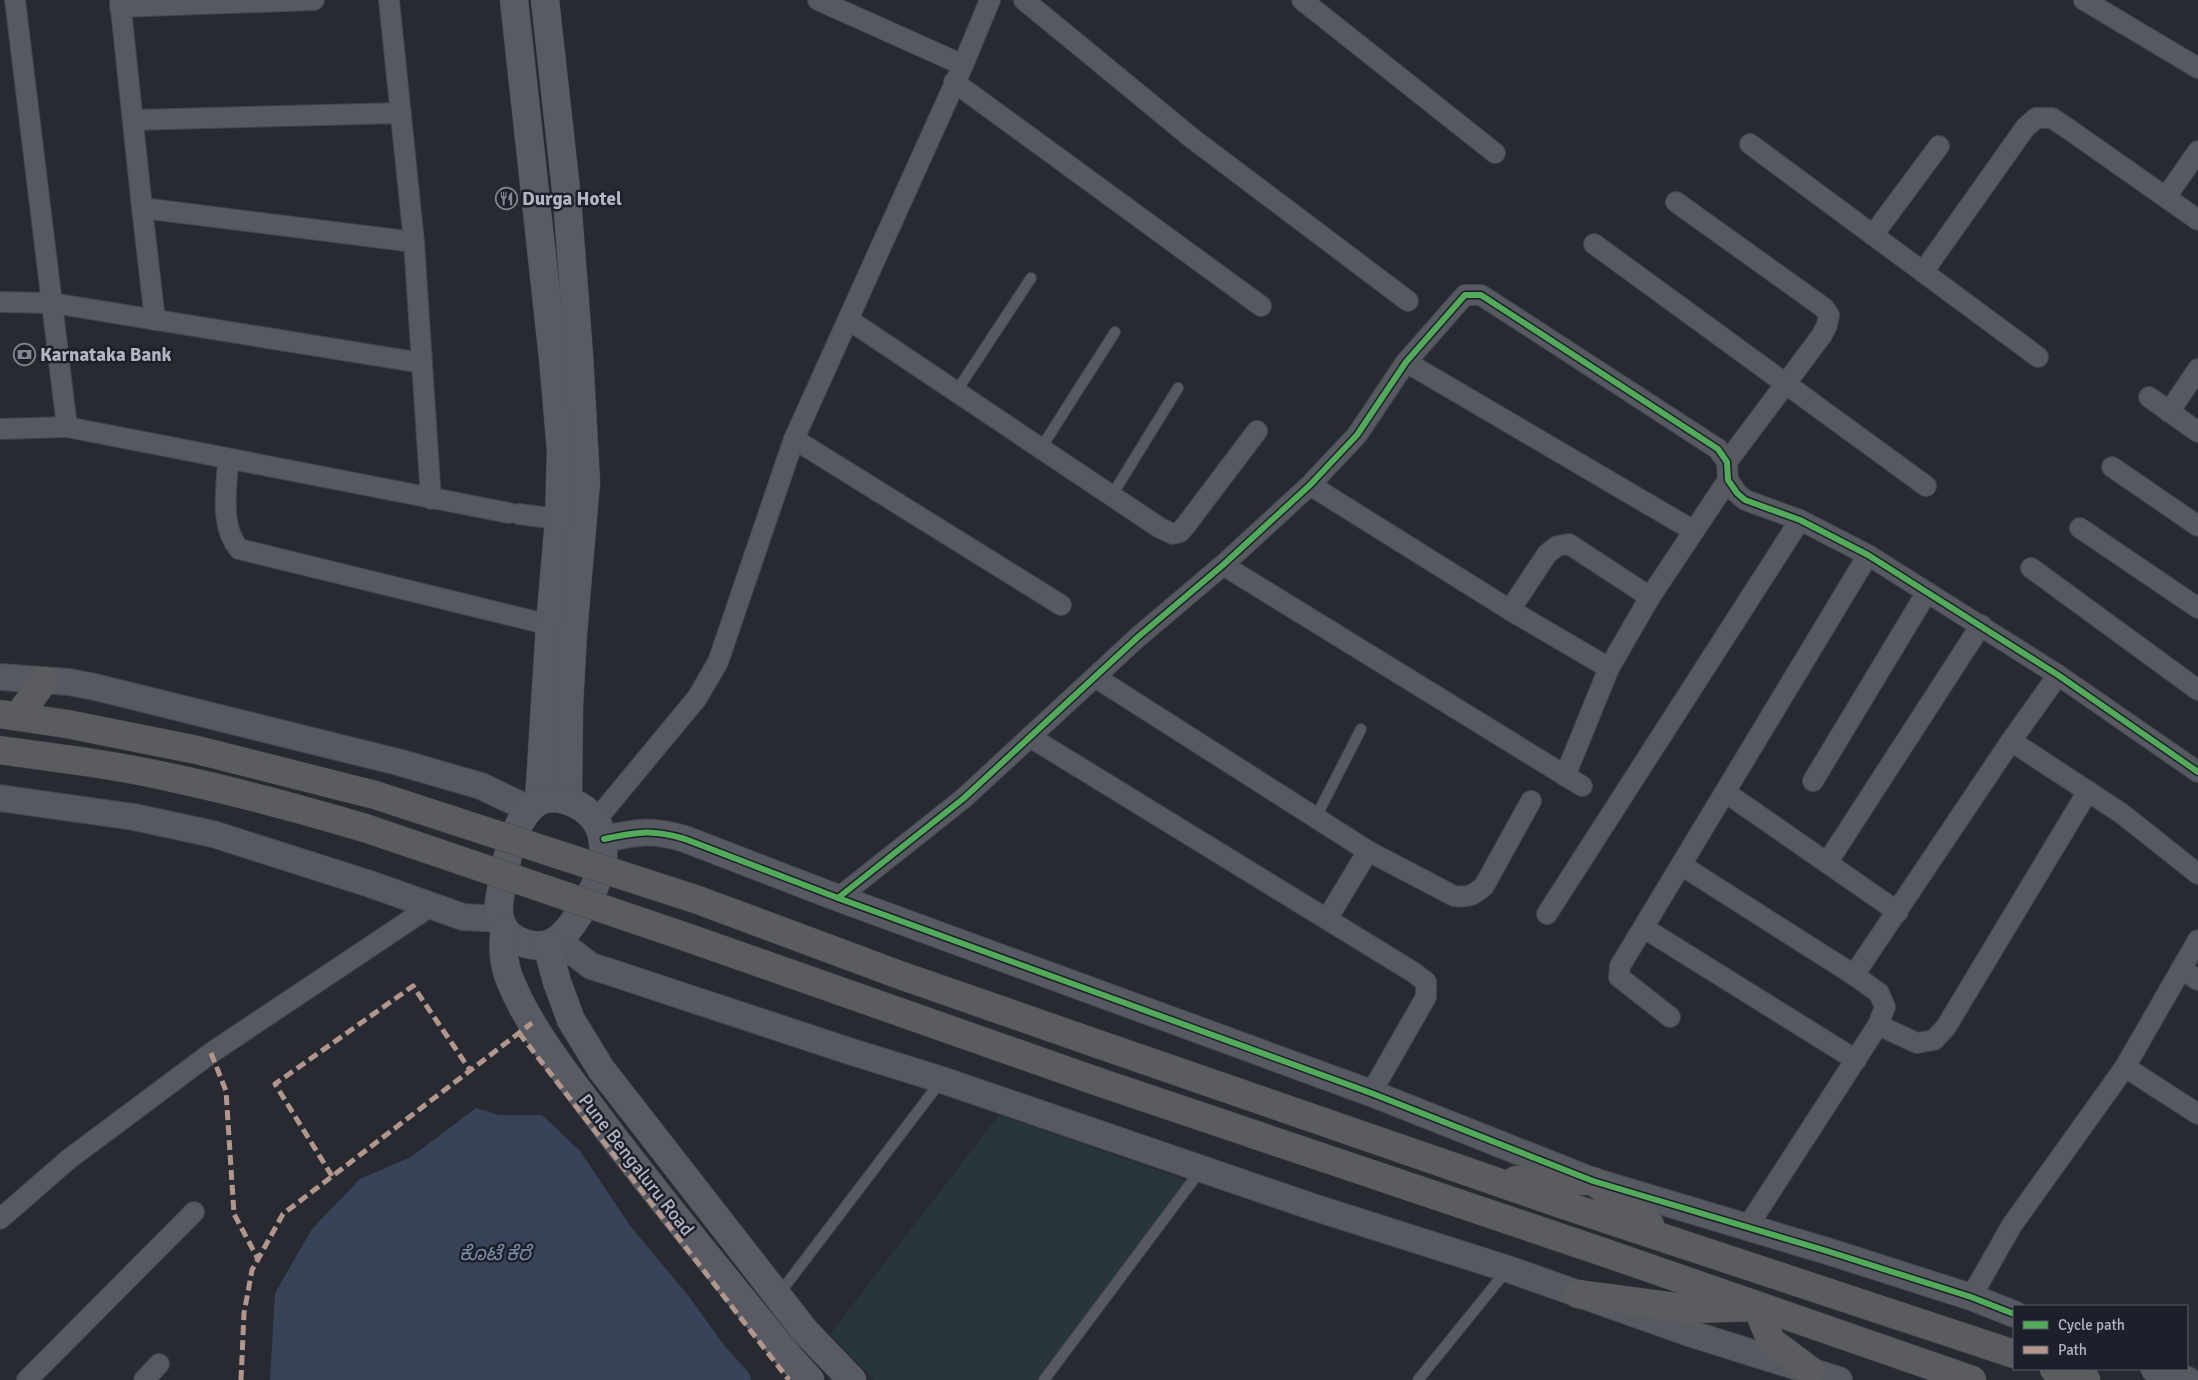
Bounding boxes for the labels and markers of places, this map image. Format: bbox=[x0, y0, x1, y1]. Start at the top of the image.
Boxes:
restaurant icon: Durga Hotel bbox=[494, 187, 518, 211]
place label: Durga Hotel bbox=[522, 187, 622, 211]
bank icon: Karnataka Bank bbox=[12, 343, 36, 367]
place label: Karnataka Bank bbox=[40, 343, 172, 367]

